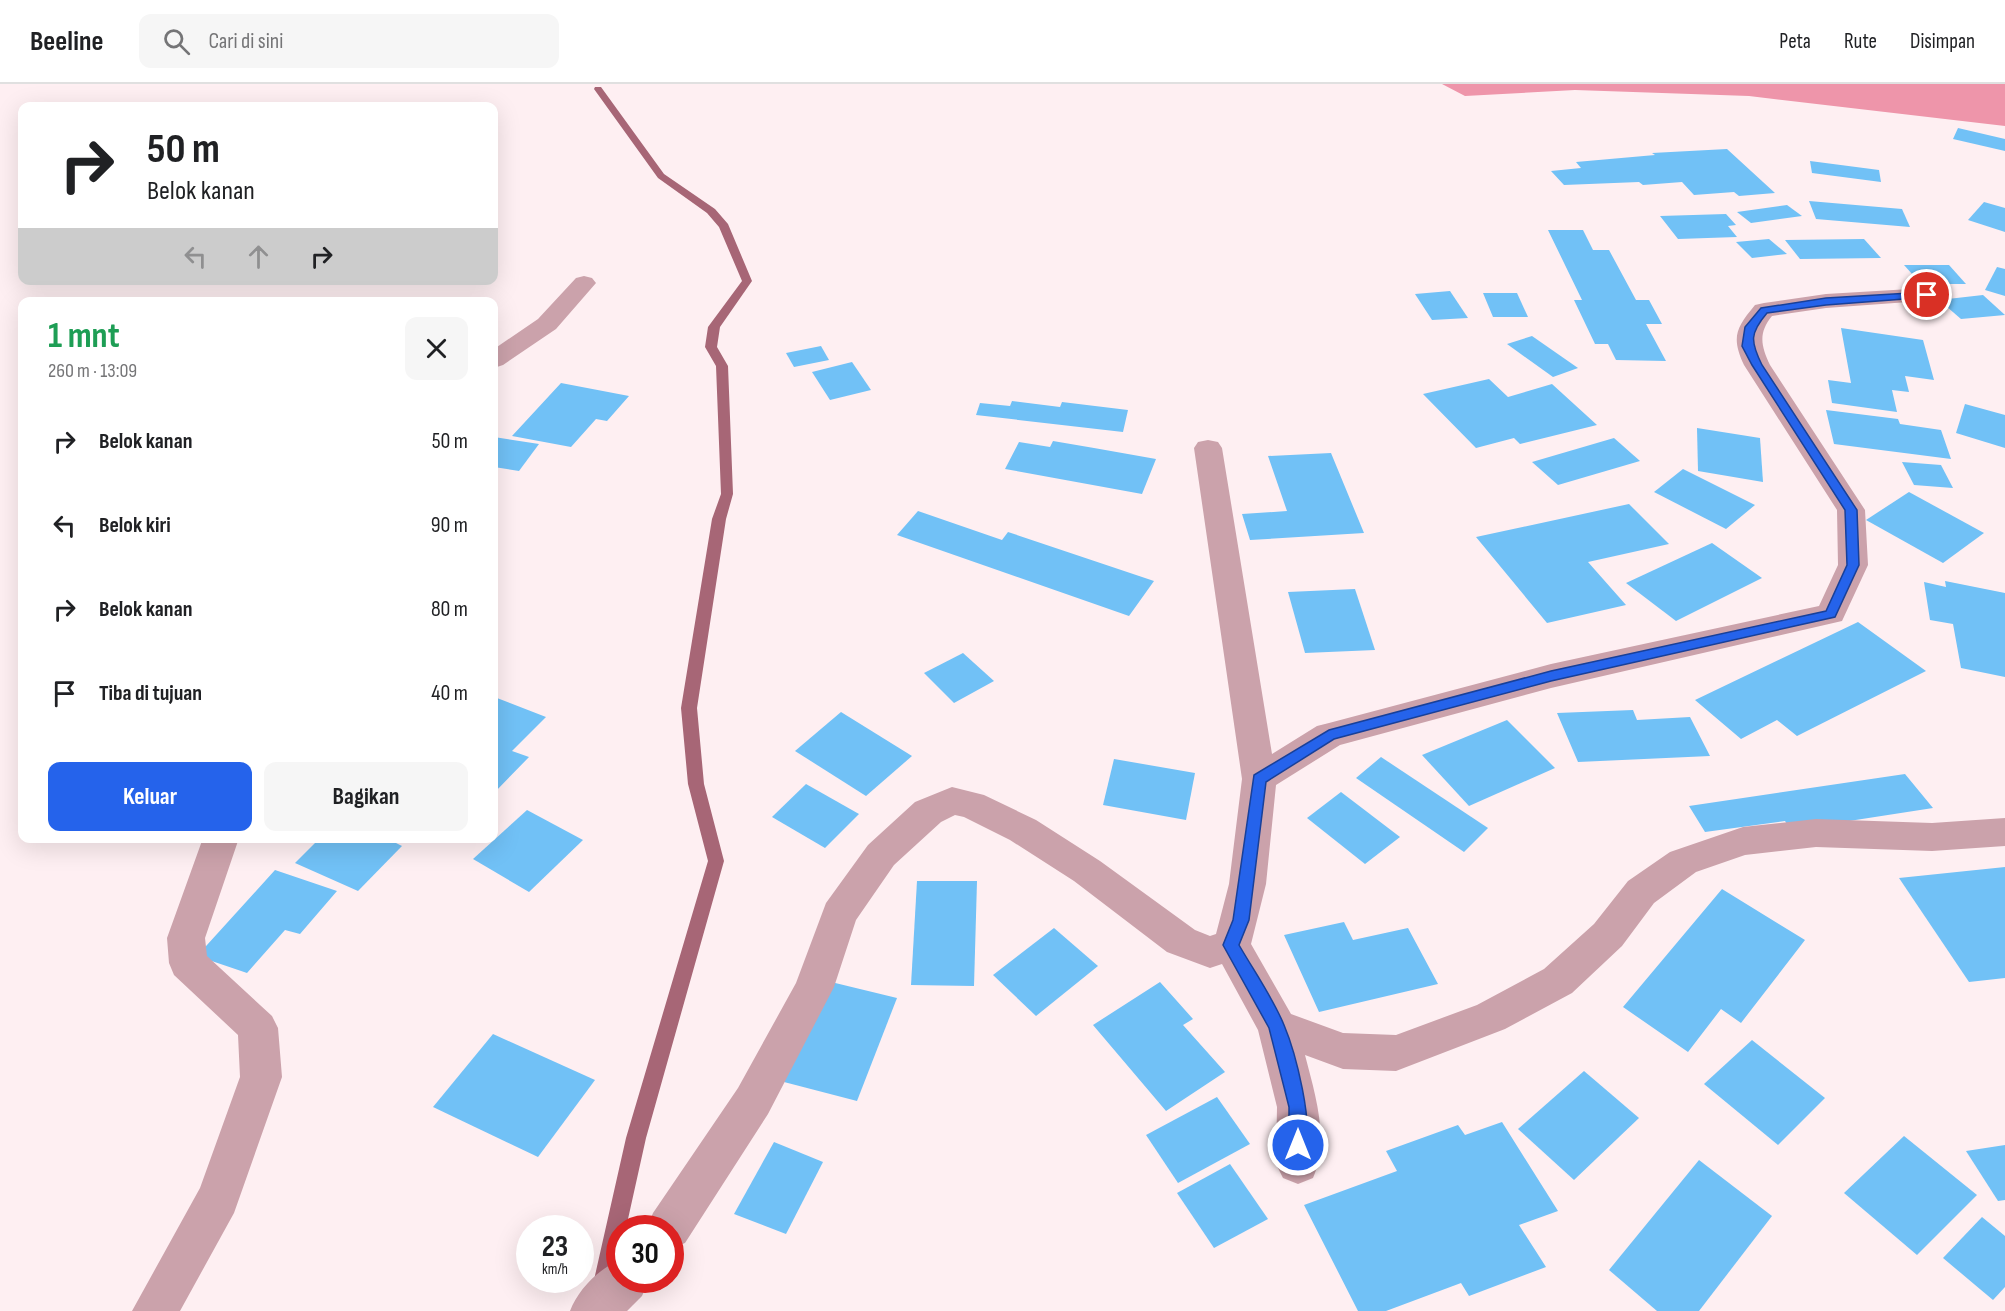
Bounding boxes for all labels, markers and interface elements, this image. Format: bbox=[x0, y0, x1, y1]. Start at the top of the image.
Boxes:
search box bbox=[139, 14, 559, 68]
text: Beeline bbox=[30, 25, 103, 58]
icon: search bbox=[160, 25, 193, 58]
text: Cari di sini bbox=[208, 28, 283, 55]
text: Peta bbox=[1779, 29, 1811, 54]
text: Rute bbox=[1844, 29, 1877, 54]
text: Disimpan bbox=[1910, 29, 1975, 54]
text: 50 m bbox=[147, 124, 220, 175]
icon: right bbox=[48, 126, 126, 204]
text: Belok kanan bbox=[147, 175, 255, 207]
icon: left bbox=[179, 240, 212, 273]
icon: ahead bbox=[242, 240, 275, 273]
icon: right bbox=[305, 240, 338, 273]
pin bbox=[1901, 269, 1952, 320]
icon: arrive bbox=[1910, 278, 1943, 311]
text: 1 mnt bbox=[48, 315, 120, 358]
button: close bbox=[405, 317, 468, 380]
text: 260 m · 13:09 bbox=[48, 359, 137, 383]
icon: right bbox=[48, 425, 81, 458]
text: Belok kanan bbox=[99, 428, 192, 455]
text: 50 m bbox=[432, 428, 468, 455]
icon: left bbox=[48, 509, 81, 542]
text: Belok kiri bbox=[99, 512, 171, 539]
text: 90 m bbox=[431, 512, 468, 539]
icon: right bbox=[48, 593, 81, 626]
text: Belok kanan bbox=[99, 596, 192, 623]
text: 80 m bbox=[431, 596, 468, 623]
icon: arrive bbox=[48, 677, 81, 710]
text: Tiba di tujuan bbox=[99, 680, 202, 707]
text: 40 m bbox=[431, 680, 468, 707]
button: Keluar bbox=[48, 762, 252, 831]
button: Bagikan bbox=[264, 762, 468, 831]
position arrow bbox=[1266, 1113, 1330, 1177]
speed limit sign: 30 bbox=[606, 1215, 684, 1293]
text: 23 bbox=[542, 1229, 568, 1265]
text: km/h bbox=[542, 1260, 568, 1279]

